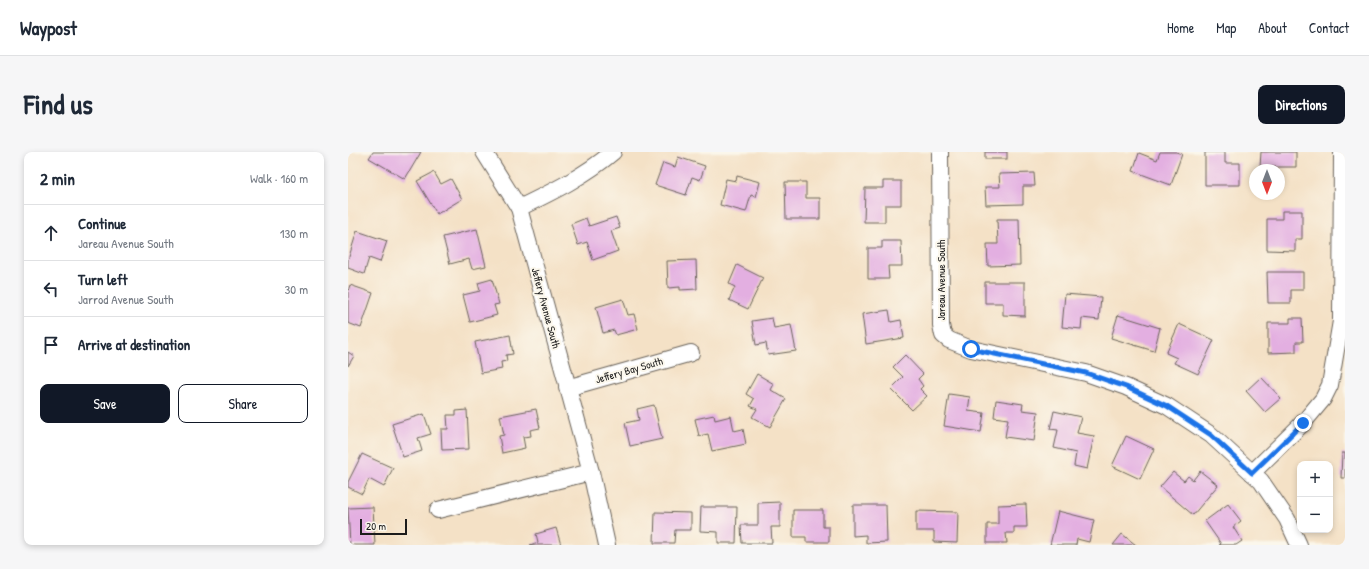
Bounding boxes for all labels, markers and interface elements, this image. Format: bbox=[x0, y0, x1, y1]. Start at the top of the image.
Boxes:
text: Waypost bbox=[20, 15, 77, 41]
text: Home bbox=[1167, 18, 1194, 37]
text: Map bbox=[1216, 18, 1236, 37]
text: About bbox=[1258, 18, 1287, 37]
text: Contact bbox=[1309, 18, 1349, 37]
text: Find us bbox=[24, 85, 93, 123]
button: Directions bbox=[1258, 85, 1345, 124]
north arrow bbox=[1249, 164, 1285, 200]
text: 2 min bbox=[40, 167, 75, 190]
text: Walk · 160 m bbox=[250, 169, 308, 187]
text: Continue bbox=[78, 213, 126, 234]
icon: ahead bbox=[40, 222, 62, 244]
text: 130 m bbox=[280, 224, 308, 242]
text: Jareau Avenue South bbox=[78, 234, 174, 252]
street label: Jareau Avenue South bbox=[934, 239, 948, 320]
street label: Jeffery Avenue South bbox=[529, 266, 564, 350]
text: Turn left bbox=[78, 269, 128, 290]
icon: left bbox=[40, 278, 62, 300]
text: 30 m bbox=[285, 280, 308, 298]
text: Jarrod Avenue South bbox=[78, 290, 174, 308]
icon: arrive bbox=[40, 334, 62, 356]
text: Arrive at destination bbox=[78, 334, 190, 355]
route start bbox=[962, 340, 980, 358]
street label: Jeffery Bay South bbox=[594, 354, 665, 386]
button: Save bbox=[40, 384, 170, 423]
button: Share bbox=[178, 384, 308, 423]
route end bbox=[1294, 414, 1312, 432]
map controls bbox=[1297, 461, 1333, 533]
button: + bbox=[1297, 461, 1333, 497]
button: − bbox=[1297, 497, 1333, 533]
scale bar bbox=[360, 517, 407, 536]
text: 20 m bbox=[366, 519, 386, 533]

